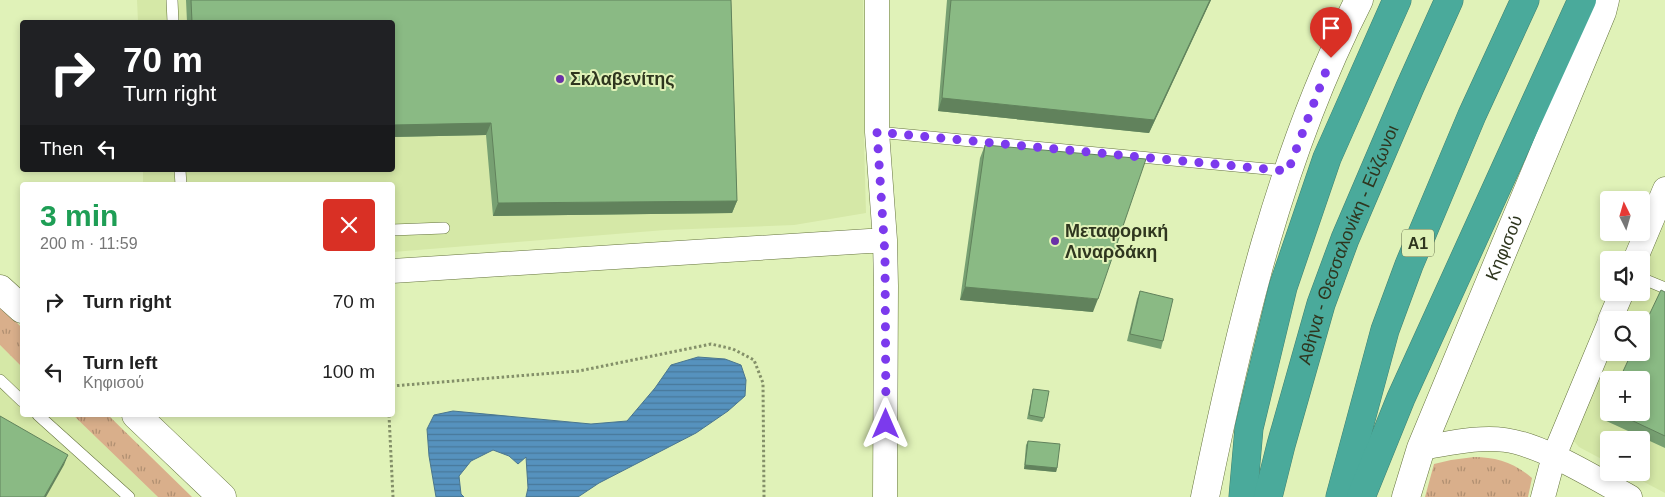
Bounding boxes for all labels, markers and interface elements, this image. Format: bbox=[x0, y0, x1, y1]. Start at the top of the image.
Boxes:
pin bbox=[1310, 7, 1352, 58]
icon: arrive bbox=[1317, 14, 1345, 42]
icon: right bbox=[40, 40, 105, 105]
text: 70 m bbox=[123, 40, 203, 79]
place label: Σκλαβενίτης bbox=[570, 69, 675, 89]
marker: Σκλαβενίτης bbox=[554, 73, 566, 85]
text: Turn right bbox=[123, 81, 216, 106]
street label: Αθήνα - Θεσσαλονίκη - Εύζωνοι bbox=[1294, 122, 1403, 367]
icon: left bbox=[93, 135, 121, 163]
text: Then bbox=[40, 138, 83, 159]
north arrow bbox=[1600, 191, 1650, 241]
map controls bbox=[1600, 191, 1650, 481]
text: 3 min bbox=[40, 199, 118, 232]
button: close bbox=[323, 199, 375, 251]
street label: Κηφισού bbox=[1482, 212, 1527, 283]
place label: Μεταφορική Λιναρδάκη bbox=[1065, 221, 1168, 262]
road number: Α1 bbox=[1402, 230, 1434, 256]
text: 200 m · 11:59 bbox=[40, 235, 138, 252]
marker: Μεταφορική Λιναρδάκη bbox=[1049, 235, 1061, 247]
button: sound bbox=[1600, 251, 1650, 301]
icon: right bbox=[40, 288, 68, 316]
text: Turn right bbox=[83, 291, 171, 312]
text: 70 m bbox=[333, 291, 375, 312]
button: search bbox=[1600, 311, 1650, 361]
text: Turn left bbox=[83, 352, 158, 373]
icon: left bbox=[40, 358, 68, 386]
text: 100 m bbox=[322, 361, 375, 382]
button: + bbox=[1600, 371, 1650, 421]
text: Κηφισού bbox=[83, 374, 144, 391]
position arrow bbox=[859, 397, 911, 449]
button: − bbox=[1600, 431, 1650, 481]

